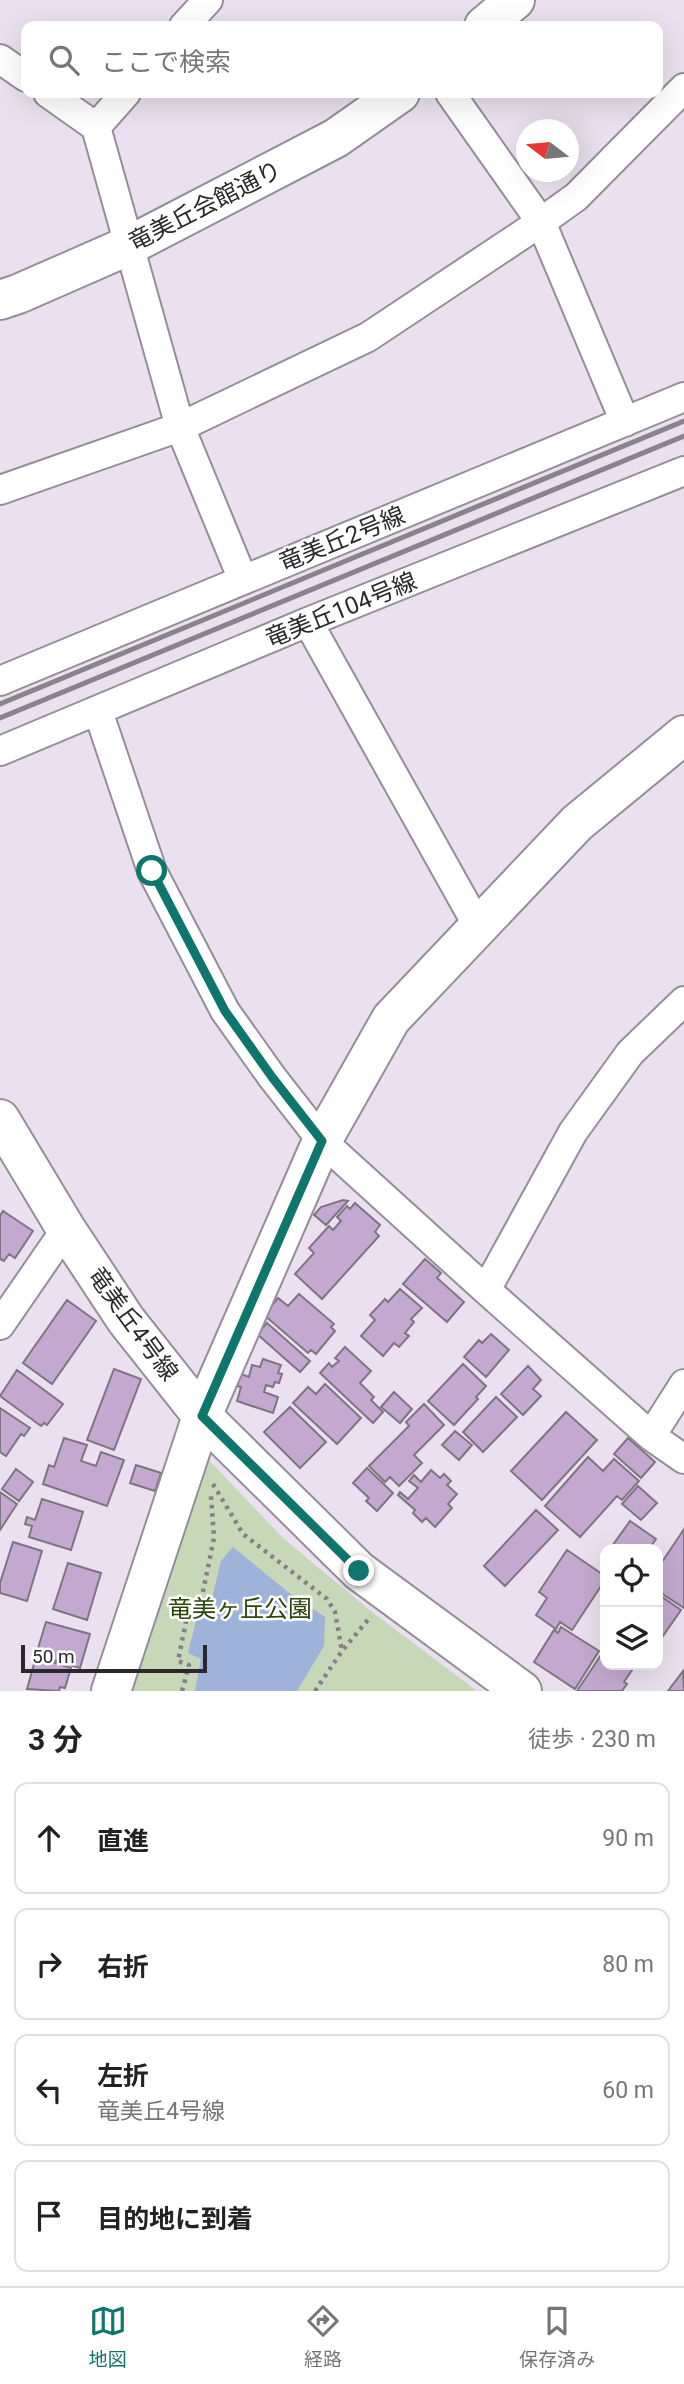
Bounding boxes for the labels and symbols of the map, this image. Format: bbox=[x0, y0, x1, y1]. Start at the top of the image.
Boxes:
north arrow bbox=[516, 119, 579, 182]
street label: 竜美丘会館通り bbox=[124, 155, 286, 257]
street label: 竜美丘2号線 bbox=[275, 501, 409, 577]
street label: 竜美丘104号線 bbox=[261, 567, 421, 653]
route start bbox=[136, 855, 167, 886]
street label: 竜美丘4号線 bbox=[82, 1262, 184, 1386]
route end bbox=[343, 1555, 374, 1586]
park label: 竜美ヶ丘公園 bbox=[168, 1595, 312, 1623]
scale bar bbox=[21, 1642, 206, 1674]

